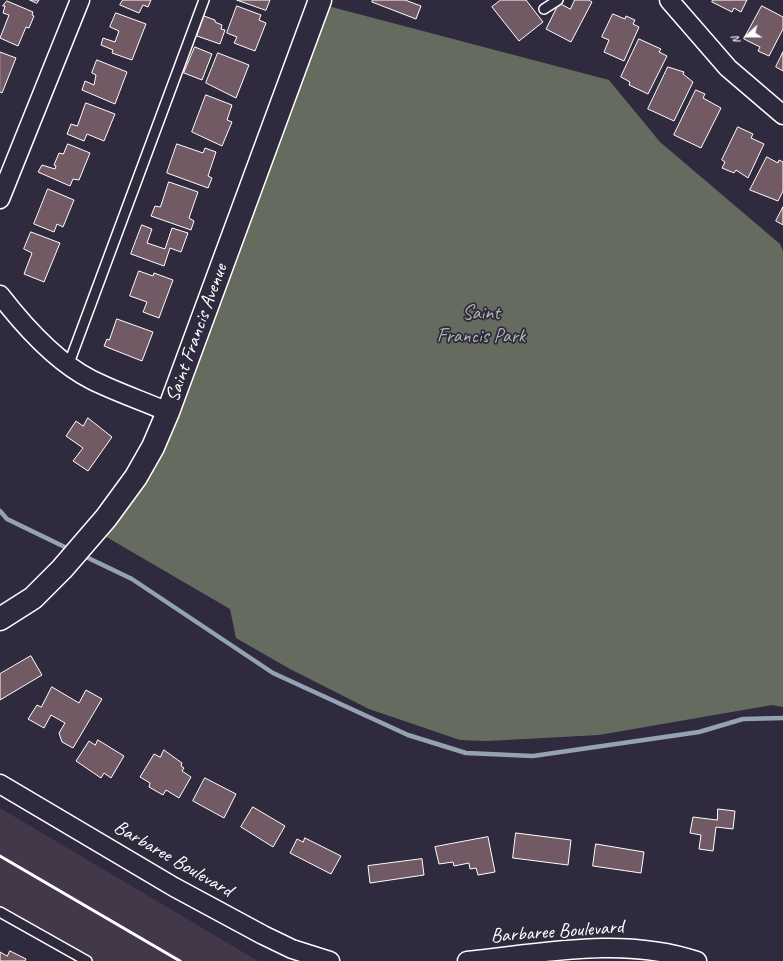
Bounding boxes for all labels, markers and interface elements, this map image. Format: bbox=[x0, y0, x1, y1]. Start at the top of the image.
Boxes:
north arrow bbox=[727, 16, 767, 56]
text: N bbox=[728, 35, 744, 46]
street label: Saint Francis Avenue bbox=[161, 261, 233, 405]
park label: Saint Francis Park bbox=[437, 302, 525, 349]
street label: Barbaree Boulevard bbox=[109, 815, 237, 903]
street label: Barbaree Boulevard bbox=[490, 915, 624, 949]

